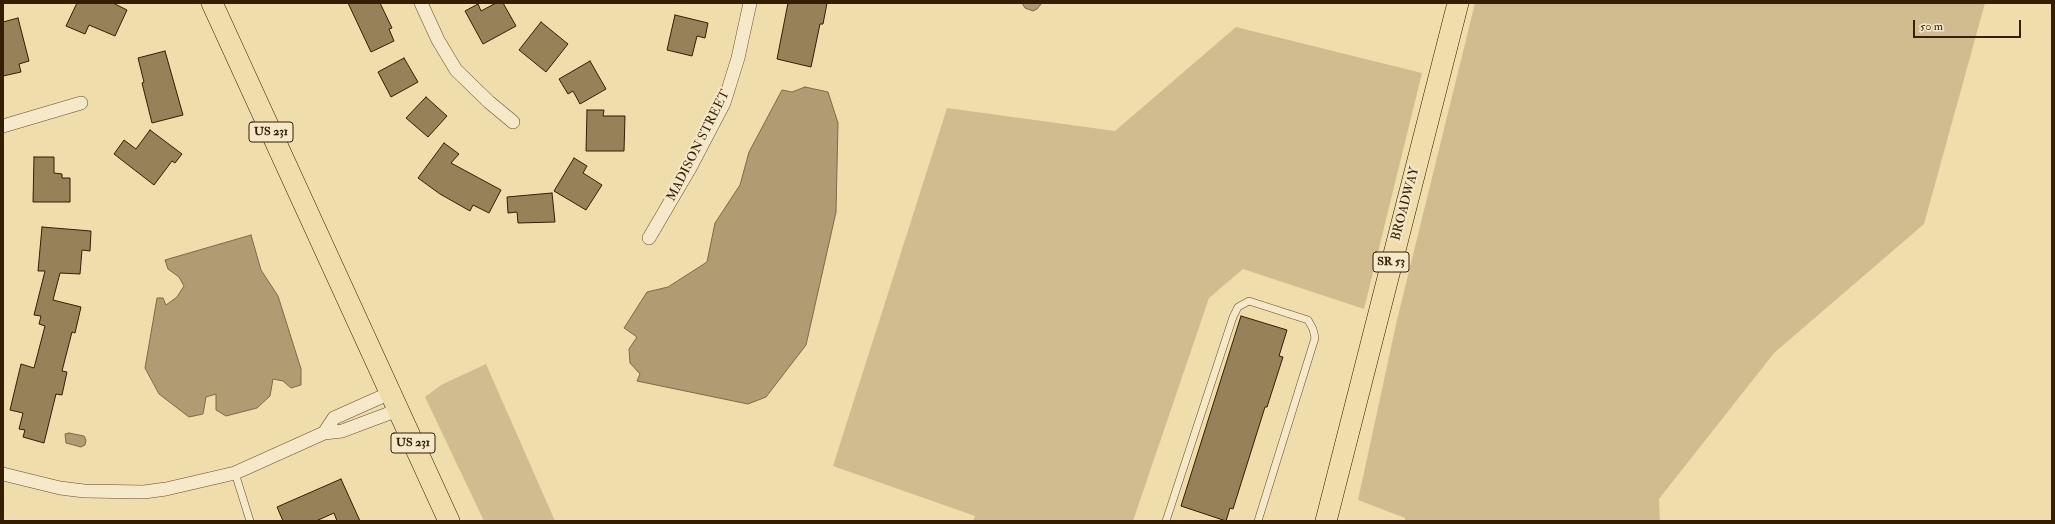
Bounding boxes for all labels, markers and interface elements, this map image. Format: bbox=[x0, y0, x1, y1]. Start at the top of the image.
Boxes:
scale bar bbox=[1915, 12, 2023, 38]
text: 50 m bbox=[1920, 19, 1943, 34]
street label: MADISON STREET bbox=[664, 88, 734, 204]
road number: US 231 bbox=[249, 122, 293, 142]
street label: BROADWAY bbox=[1389, 165, 1423, 243]
road number: SR 53 bbox=[1373, 252, 1409, 272]
road number: US 231 bbox=[391, 433, 435, 453]

